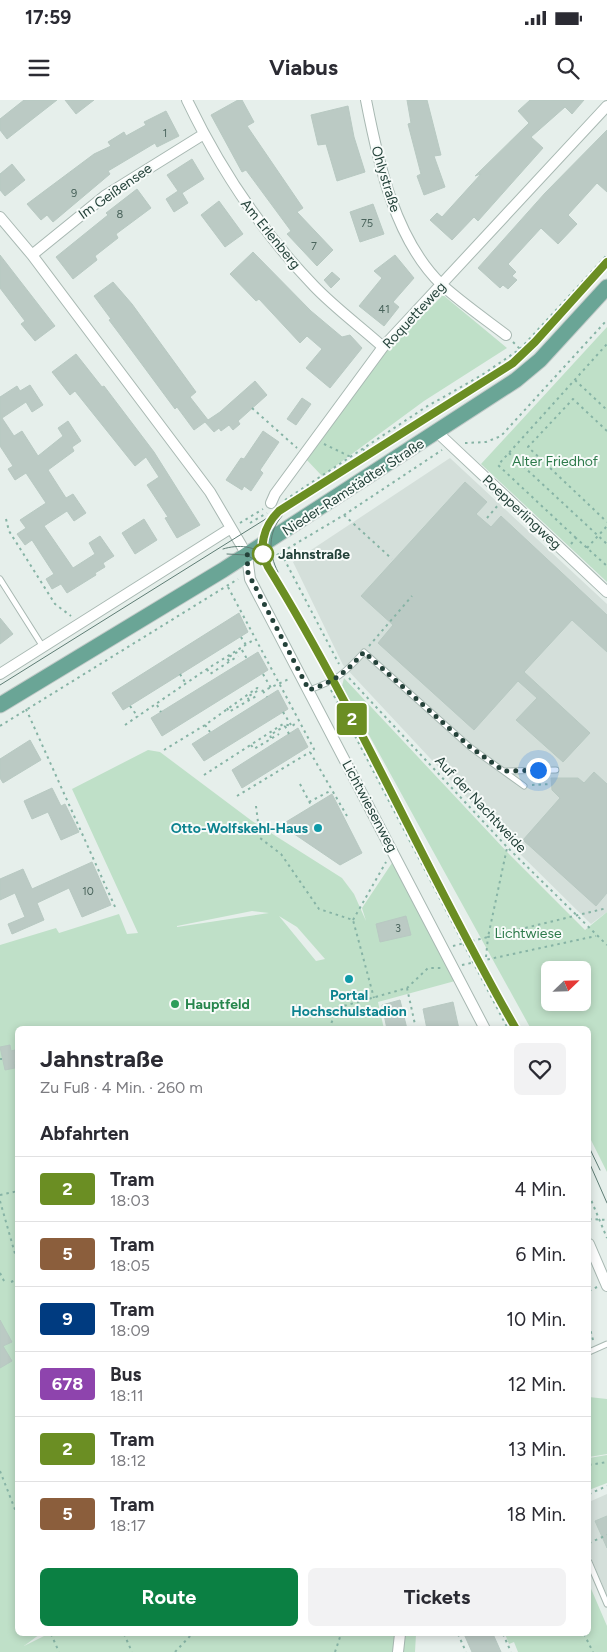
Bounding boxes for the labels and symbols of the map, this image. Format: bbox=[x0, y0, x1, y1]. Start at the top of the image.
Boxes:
house number: 1 bbox=[163, 127, 167, 140]
street label: Ohlystraße bbox=[367, 144, 404, 215]
street label: Im Geißensee bbox=[75, 160, 156, 223]
house number: 9 bbox=[71, 187, 77, 200]
street label: Am Erlenberg bbox=[237, 196, 304, 273]
house number: 8 bbox=[117, 208, 124, 221]
house number: 75 bbox=[361, 217, 373, 230]
house number: 7 bbox=[311, 240, 317, 253]
street label: Roquetteweg bbox=[379, 278, 450, 352]
house number: 41 bbox=[378, 303, 390, 316]
street label: Nieder-Ramstädter Straße bbox=[279, 435, 428, 540]
park label: Alter Friedhof bbox=[512, 453, 599, 470]
street label: Poepperlingweg bbox=[479, 471, 565, 553]
marker: Jahnstraße bbox=[252, 543, 274, 565]
place label: Jahnstraße bbox=[278, 546, 350, 563]
line badge: 2 bbox=[336, 703, 368, 735]
street label: Auf der Nachtweide bbox=[431, 752, 530, 857]
street label: Lichtwiesenweg bbox=[338, 757, 401, 855]
your location bbox=[526, 758, 551, 783]
place label: Otto-Wolfskehl-Haus bbox=[171, 820, 308, 837]
marker: Otto-Wolfskehl-Haus bbox=[312, 822, 324, 834]
house number: 10 bbox=[82, 885, 94, 898]
house number: 3 bbox=[395, 922, 401, 935]
park label: Lichtwiese bbox=[494, 925, 562, 942]
north arrow bbox=[541, 961, 591, 1011]
marker: Portal Hochschulstadion bbox=[343, 973, 355, 985]
place label: Portal Hochschulstadion bbox=[291, 987, 407, 1020]
place label: Hauptfeld bbox=[185, 996, 250, 1013]
marker: Hauptfeld bbox=[169, 998, 181, 1010]

